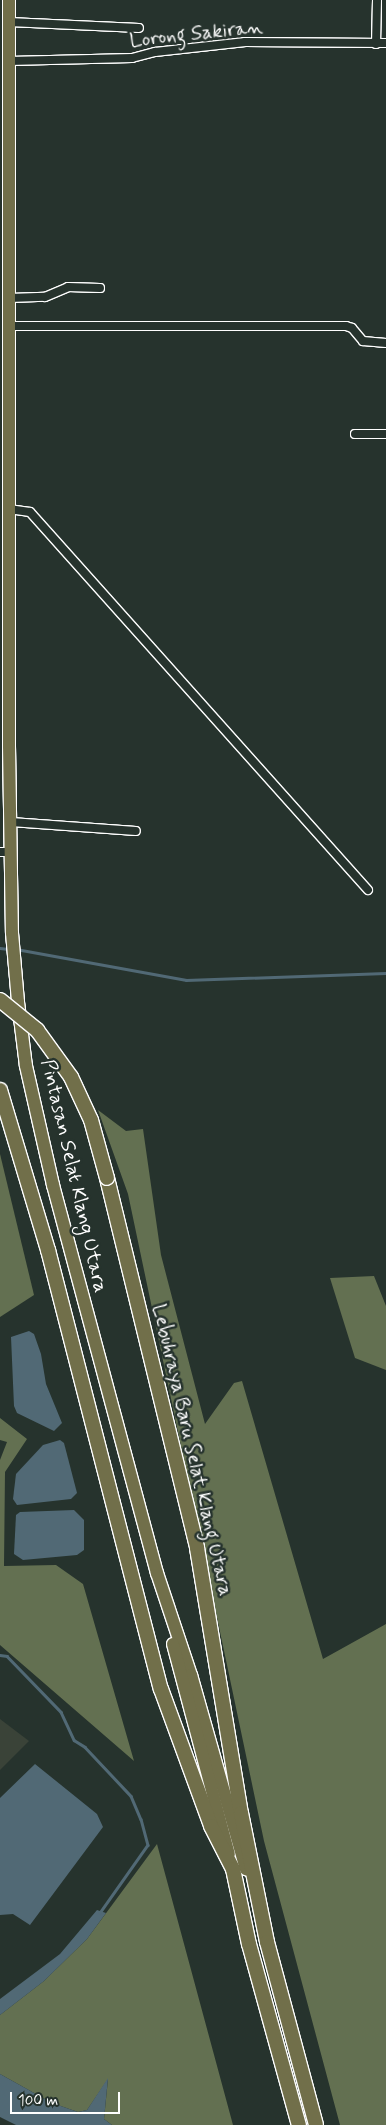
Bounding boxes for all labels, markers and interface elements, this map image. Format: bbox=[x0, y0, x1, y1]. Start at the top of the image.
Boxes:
street label: Lorong Sakiran bbox=[130, 15, 262, 53]
street label: Pintasan Selat Klang Utara bbox=[35, 1054, 113, 1298]
street label: Lebuhraya Baru Selat Klang Utara bbox=[146, 1300, 238, 1600]
scale bar bbox=[12, 2082, 122, 2114]
text: 100 m bbox=[18, 2091, 58, 2111]

